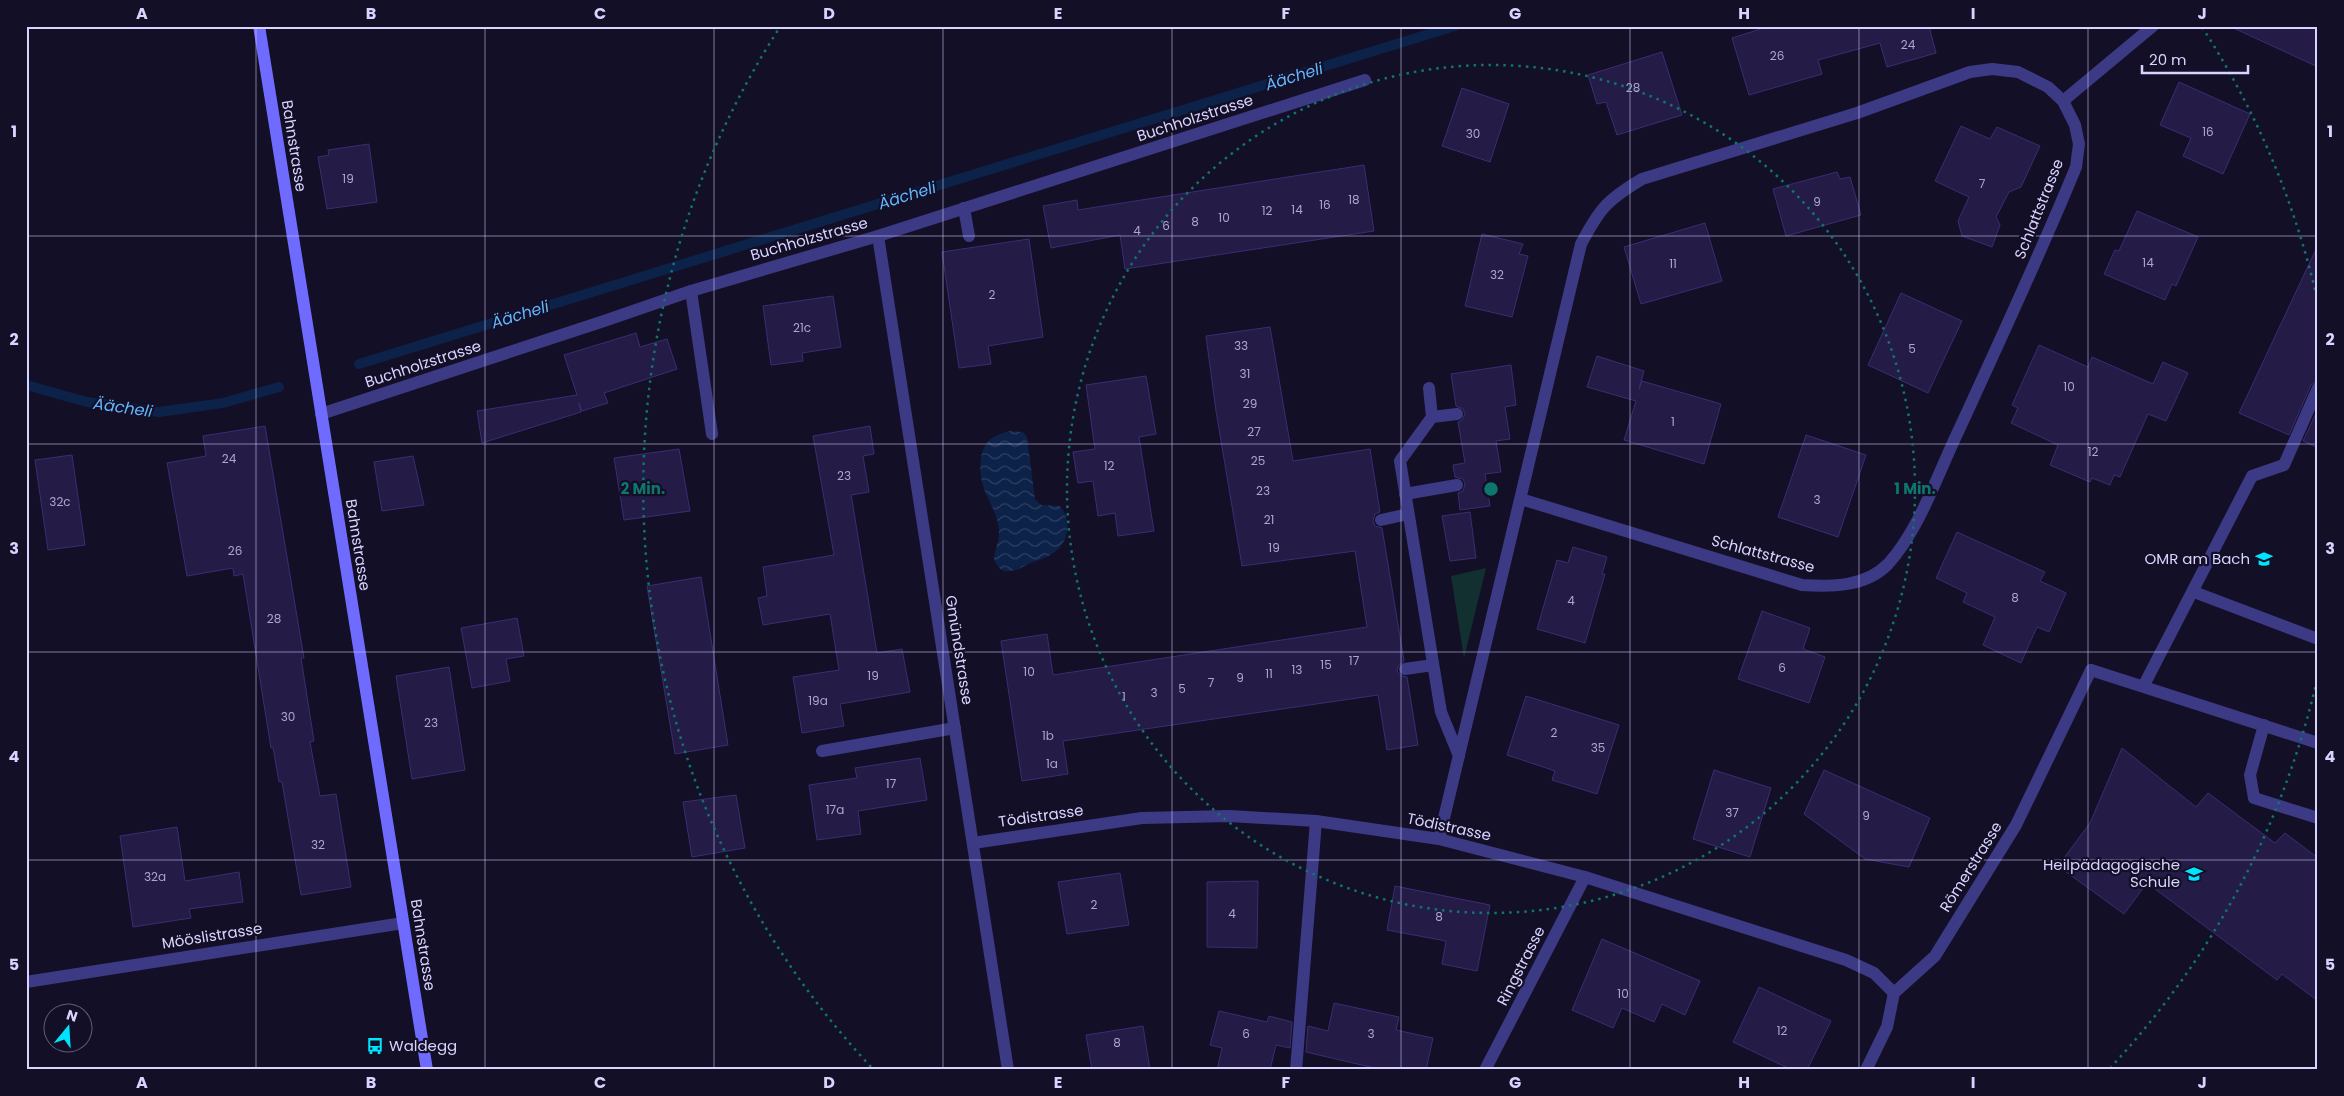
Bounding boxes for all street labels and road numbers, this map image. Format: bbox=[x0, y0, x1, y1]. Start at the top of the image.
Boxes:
street label: Buchholzstrasse bbox=[1134, 89, 1256, 146]
street label: Bahnstrasse bbox=[277, 99, 312, 193]
street label: Schlattstrasse bbox=[2009, 156, 2068, 262]
street label: Buchholzstrasse bbox=[748, 212, 870, 265]
street label: Buchholzstrasse bbox=[362, 335, 484, 392]
street label: Bahnstrasse bbox=[341, 498, 376, 592]
street label: Schlattstrasse bbox=[1709, 530, 1817, 577]
street label: Gmündstrasse bbox=[940, 594, 979, 706]
street label: Tödistrasse bbox=[997, 799, 1085, 832]
street label: Tödistrasse bbox=[1405, 807, 1493, 846]
street label: Römerstrasse bbox=[1934, 817, 2007, 916]
street label: Bahnstrasse bbox=[406, 898, 441, 992]
street label: Mööslistrasse bbox=[160, 917, 264, 954]
street label: Ringstrasse bbox=[1492, 922, 1550, 1009]

